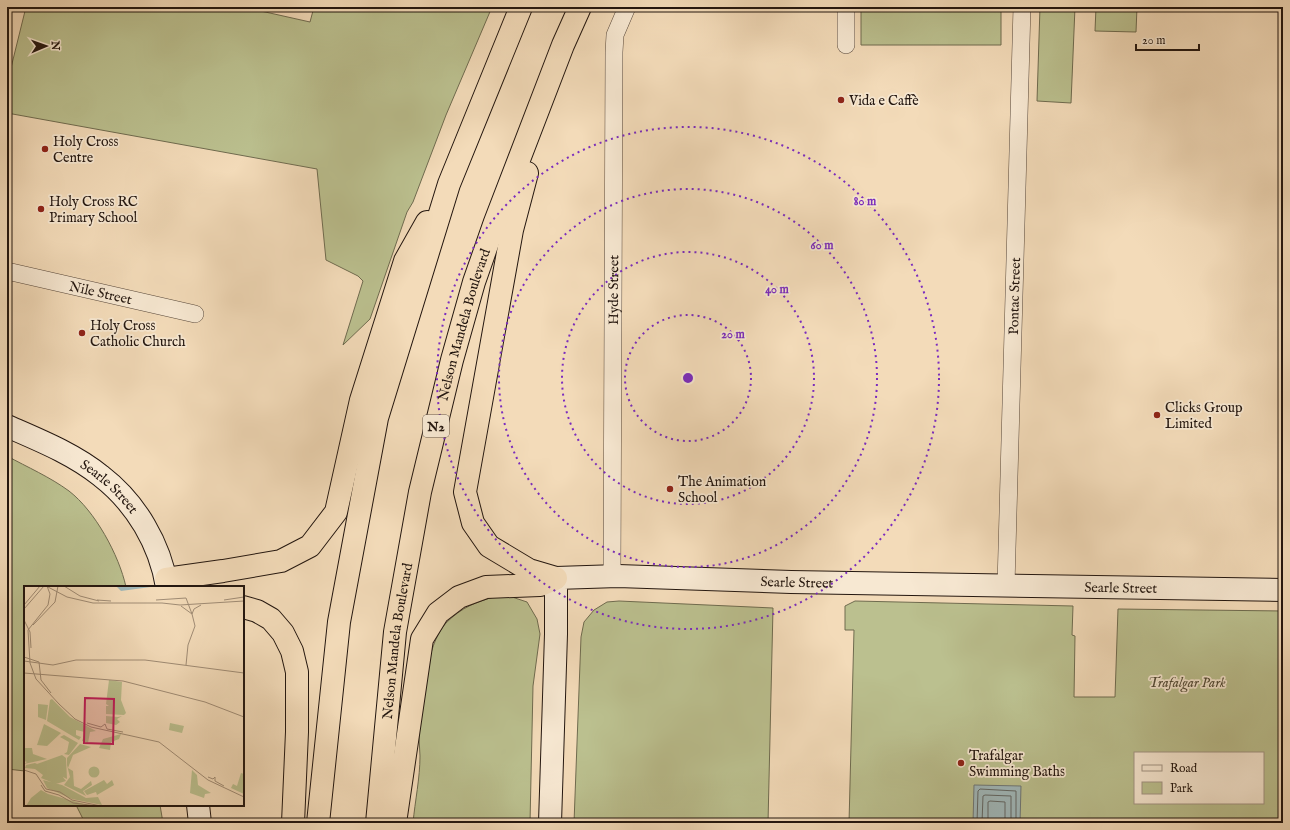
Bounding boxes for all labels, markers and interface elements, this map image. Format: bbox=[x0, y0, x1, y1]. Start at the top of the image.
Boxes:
north arrow bbox=[26, 26, 66, 66]
scale bar bbox=[1136, 26, 1199, 52]
text: 20 m bbox=[1142, 33, 1165, 48]
text: N bbox=[48, 40, 62, 51]
place label: Vida e Caffè bbox=[848, 92, 919, 110]
marker: Vida e Caffè bbox=[836, 95, 846, 105]
place label: Holy Cross Centre bbox=[53, 133, 118, 167]
marker: Holy Cross Centre bbox=[40, 144, 50, 154]
place label: Holy Cross RC Primary School bbox=[49, 193, 138, 227]
text: 80 m bbox=[854, 194, 877, 209]
marker: Holy Cross RC Primary School bbox=[36, 204, 46, 214]
text: 60 m bbox=[811, 238, 834, 253]
street label: Nelson Mandela Boulevard bbox=[434, 246, 495, 403]
street label: Hyde Street bbox=[605, 255, 623, 325]
street label: Pontac Street bbox=[1005, 257, 1025, 335]
street label: Nile Street bbox=[67, 277, 134, 309]
text: 40 m bbox=[765, 282, 790, 297]
place label: Holy Cross Catholic Church bbox=[90, 317, 186, 351]
text: 20 m bbox=[721, 327, 745, 342]
marker: Holy Cross Catholic Church bbox=[77, 328, 87, 338]
centre of rings bbox=[681, 371, 695, 385]
place label: Clicks Group Limited bbox=[1165, 399, 1243, 433]
marker: Clicks Group Limited bbox=[1152, 410, 1162, 420]
road number: N2 bbox=[423, 415, 449, 437]
street label: Searle Street bbox=[77, 456, 142, 518]
place label: The Animation School bbox=[678, 473, 767, 507]
marker: The Animation School bbox=[665, 484, 675, 494]
street label: Nelson Mandela Boulevard bbox=[379, 561, 417, 720]
street label: Searle Street bbox=[760, 573, 834, 593]
street label: Searle Street bbox=[1084, 579, 1158, 598]
inset map bbox=[24, 586, 244, 806]
park label: Trafalgar Park bbox=[1148, 674, 1226, 693]
place label: Trafalgar Swimming Baths bbox=[969, 747, 1065, 781]
legend bbox=[1134, 752, 1264, 804]
marker: Trafalgar Swimming Baths bbox=[956, 758, 966, 768]
text: Road bbox=[1170, 761, 1198, 776]
text: Park bbox=[1170, 781, 1193, 796]

